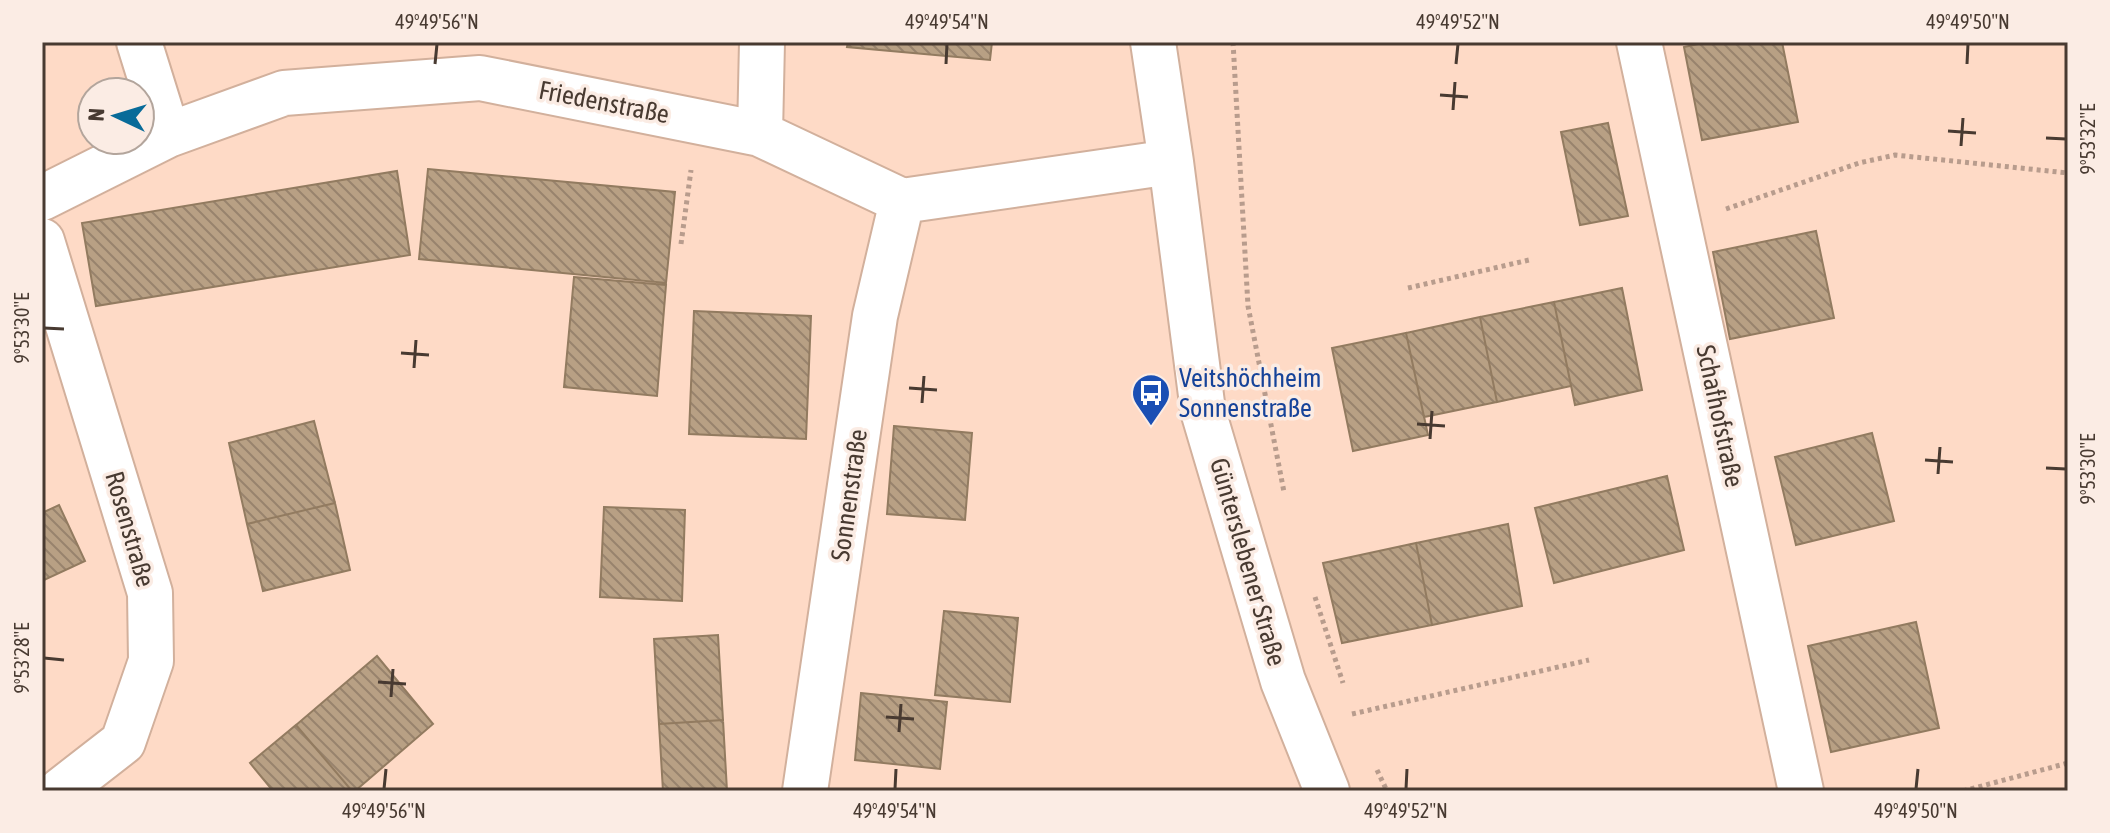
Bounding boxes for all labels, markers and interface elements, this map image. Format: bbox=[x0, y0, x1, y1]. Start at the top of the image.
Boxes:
text: 49°49'56"N bbox=[395, 10, 479, 33]
text: 49°49'54"N bbox=[905, 10, 989, 33]
text: 49°49'52"N bbox=[1416, 10, 1500, 33]
text: 49°49'50"N bbox=[1926, 10, 2010, 33]
street label: Friedenstraße bbox=[536, 75, 672, 129]
north arrow bbox=[76, 76, 156, 156]
text: 9°53'32"E bbox=[2076, 103, 2099, 174]
text: N bbox=[83, 107, 109, 122]
text: 9°53'30"E bbox=[10, 292, 33, 363]
street label: Schafhofstraße bbox=[1690, 342, 1750, 490]
place label: Veitshöchheim Sonnenstraße bbox=[1179, 363, 1322, 423]
bus stop icon: Veitshöchheim Sonnenstraße bbox=[1130, 372, 1172, 427]
street label: Sonnenstraße bbox=[825, 427, 873, 563]
text: 9°53'30"E bbox=[2076, 433, 2099, 504]
street label: Günterslebener Straße bbox=[1204, 455, 1292, 669]
street label: Rosenstraße bbox=[99, 468, 161, 590]
text: 9°53'28"E bbox=[10, 622, 33, 693]
text: 49°49'56"N bbox=[342, 799, 426, 822]
text: 49°49'54"N bbox=[853, 799, 937, 822]
text: 49°49'52"N bbox=[1364, 799, 1448, 822]
text: 49°49'50"N bbox=[1874, 799, 1958, 822]

